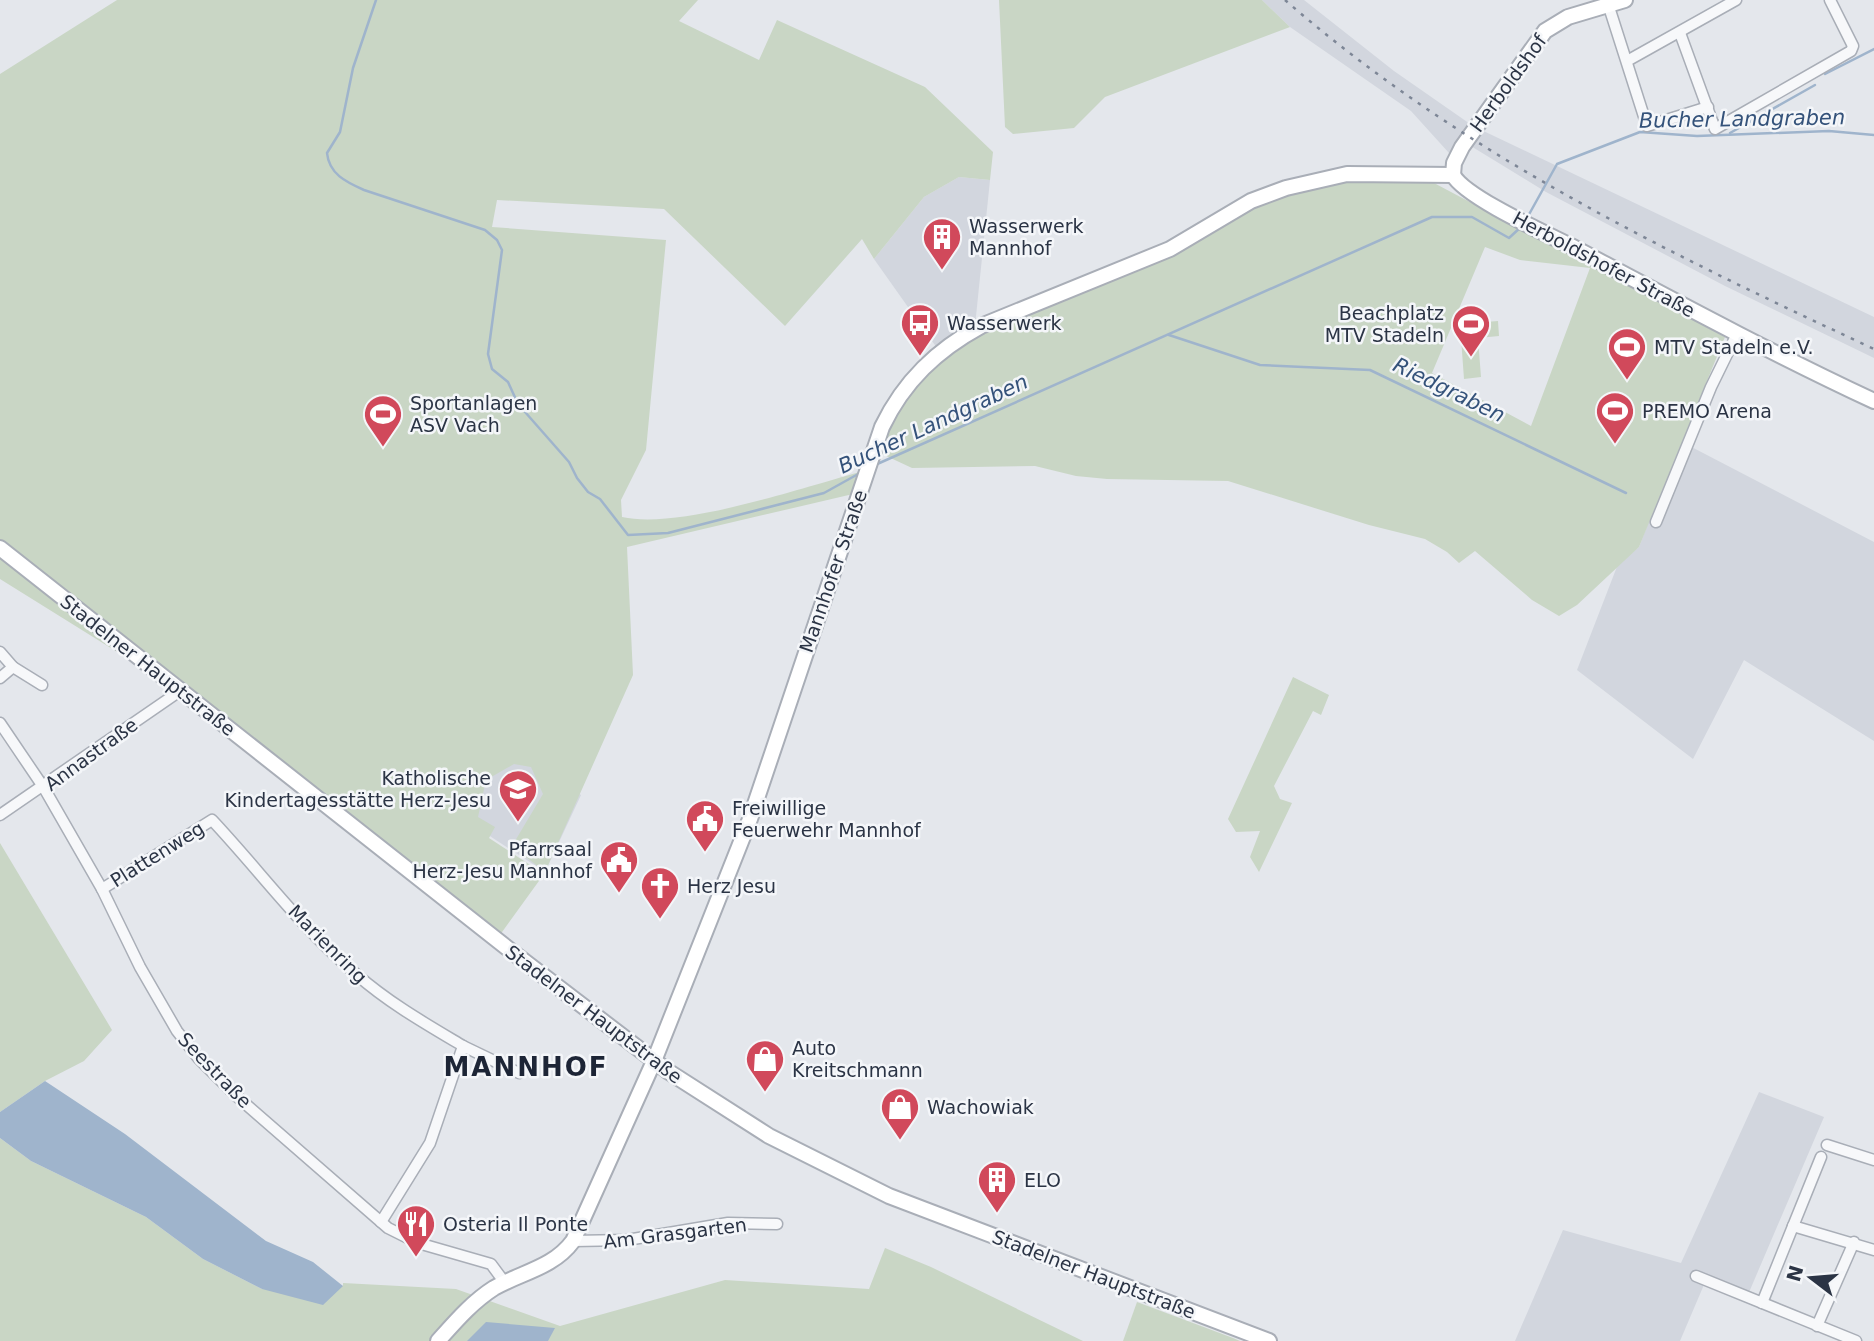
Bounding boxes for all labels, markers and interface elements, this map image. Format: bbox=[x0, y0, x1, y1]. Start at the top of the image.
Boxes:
street label: Herboldshof bbox=[1465, 29, 1551, 136]
water label: Bucher Landgraben bbox=[1639, 105, 1845, 133]
street label: Herboldshofer Straße bbox=[1509, 207, 1699, 321]
place label: Wasserwerk Mannhof bbox=[969, 215, 1084, 259]
building icon: Wasserwerk Mannhof bbox=[921, 216, 963, 271]
bus stop icon: Wasserwerk bbox=[899, 302, 941, 357]
place label: Beachplatz MTV Stadeln bbox=[1325, 302, 1444, 346]
sports icon: Beachplatz MTV Stadeln bbox=[1450, 303, 1492, 358]
place label: Wasserwerk bbox=[947, 312, 1062, 334]
sports icon: MTV Stadeln e.V. bbox=[1606, 326, 1648, 381]
place label: MTV Stadeln e.V. bbox=[1654, 336, 1814, 358]
water label: Riedgraben bbox=[1389, 353, 1509, 427]
water label: Bucher Landgraben bbox=[834, 370, 1032, 478]
sports icon: PREMO Arena bbox=[1594, 390, 1636, 445]
place label: Sportanlagen ASV Vach bbox=[410, 392, 537, 436]
sports icon: Sportanlagen ASV Vach bbox=[362, 393, 404, 448]
place label: PREMO Arena bbox=[1642, 400, 1772, 422]
street label: Mannhofer Straße bbox=[795, 487, 871, 655]
street label: Stadelner Hauptstraße bbox=[56, 590, 240, 740]
street label: Annastraße bbox=[40, 713, 142, 795]
place label: Katholische Kindertagesstätte Herz-Jesu bbox=[224, 767, 491, 811]
school or university icon: Katholische Kindertagesstätte Herz-Jesu bbox=[497, 768, 539, 823]
place label: Freiwillige Feuerwehr Mannhof bbox=[732, 797, 922, 841]
public building icon: Freiwillige Feuerwehr Mannhof bbox=[684, 798, 726, 853]
street label: Plattenweg bbox=[106, 817, 208, 891]
place label: Pfarrsaal Herz-Jesu Mannhof bbox=[413, 838, 593, 882]
public building icon: Pfarrsaal Herz-Jesu Mannhof bbox=[598, 839, 640, 894]
church icon: Herz Jesu bbox=[639, 865, 681, 920]
place label: Herz Jesu bbox=[687, 875, 776, 897]
street label: Marienring bbox=[284, 900, 372, 988]
street label: Stadelner Hauptstraße bbox=[501, 940, 687, 1088]
street label: Seestraße bbox=[174, 1028, 256, 1112]
place label: Auto Kreitschmann bbox=[792, 1037, 923, 1081]
shop icon: Auto Kreitschmann bbox=[744, 1038, 786, 1093]
district label: MANNHOF bbox=[443, 1052, 609, 1082]
shop icon: Wachowiak bbox=[879, 1086, 921, 1141]
place label: Wachowiak bbox=[927, 1096, 1034, 1118]
building icon: ELO bbox=[976, 1159, 1018, 1214]
place label: ELO bbox=[1024, 1169, 1061, 1191]
restaurant icon: Osteria Il Ponte bbox=[395, 1203, 437, 1258]
place label: Osteria Il Ponte bbox=[443, 1213, 588, 1235]
street label: Am Grasgarten bbox=[602, 1213, 748, 1253]
street label: Stadelner Hauptstraße bbox=[989, 1225, 1199, 1323]
north arrow bbox=[1776, 1243, 1846, 1313]
text: N bbox=[1782, 1263, 1807, 1284]

